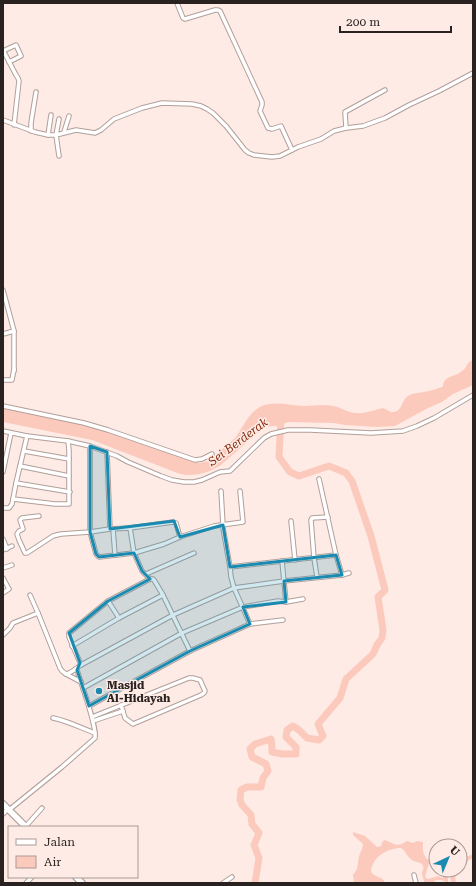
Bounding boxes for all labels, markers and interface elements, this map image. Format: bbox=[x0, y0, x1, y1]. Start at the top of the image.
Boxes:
scale bar bbox=[340, 8, 451, 34]
text: 200 m bbox=[346, 15, 380, 29]
water label: Sei Berderak bbox=[205, 415, 271, 470]
place label: Masjid Al-Hidayah bbox=[107, 679, 171, 705]
marker: Masjid Al-Hidayah bbox=[94, 686, 104, 696]
legend bbox=[8, 826, 138, 878]
text: Jalan bbox=[44, 835, 75, 849]
north arrow bbox=[428, 838, 468, 878]
text: U bbox=[447, 844, 463, 859]
text: Air bbox=[44, 855, 61, 869]

